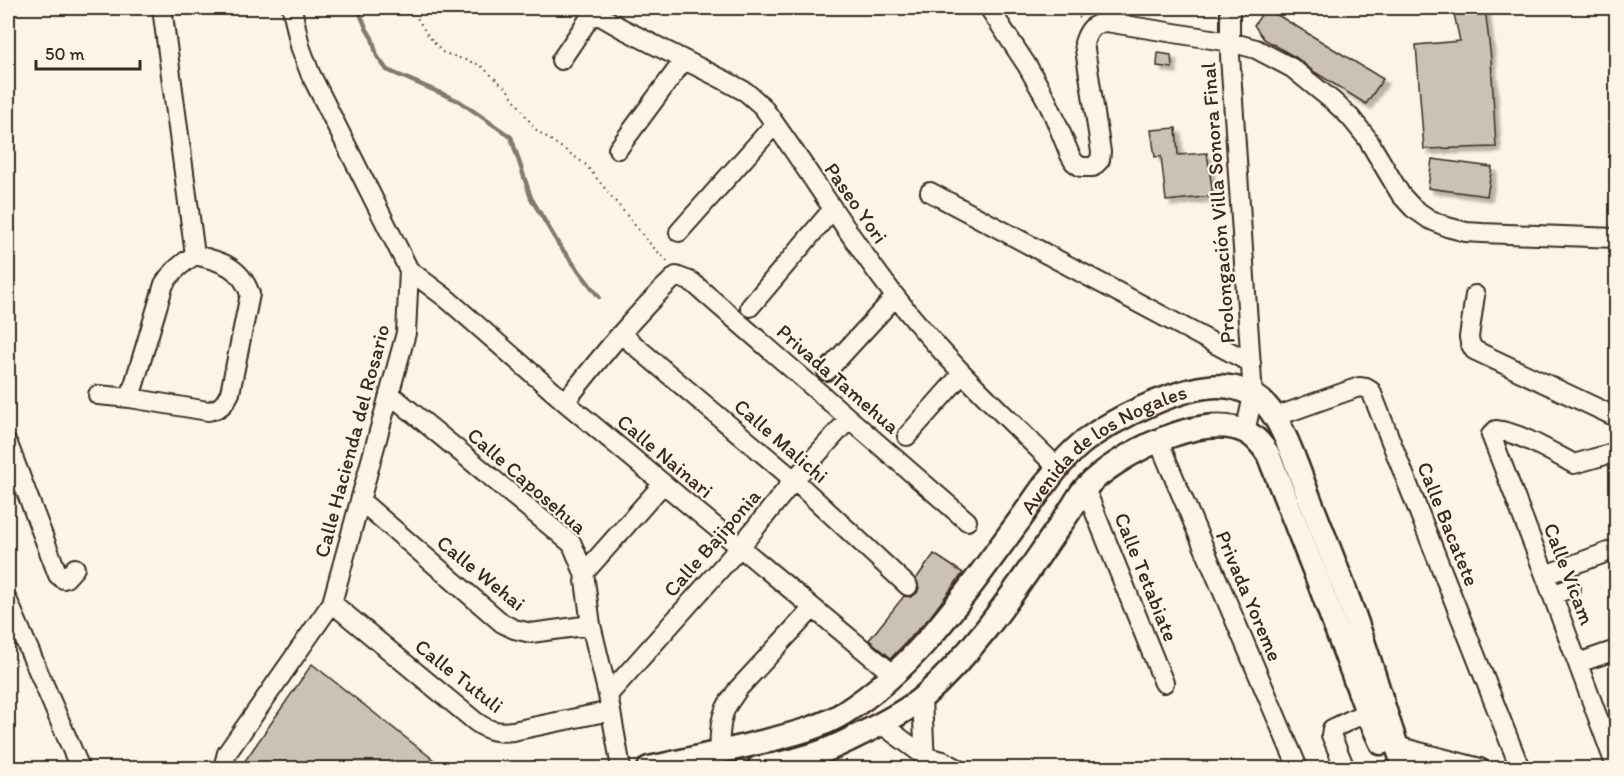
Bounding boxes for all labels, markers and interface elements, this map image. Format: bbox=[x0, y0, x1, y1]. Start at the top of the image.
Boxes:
scale bar bbox=[36, 33, 140, 71]
text: 50 m bbox=[45, 43, 85, 65]
street label: Prolongación Villa Sonora Final bbox=[1195, 62, 1240, 344]
street label: Paseo Yori bbox=[820, 157, 893, 248]
street label: Privada Tamehua bbox=[772, 319, 905, 439]
street label: Calle Hacienda del Rosario bbox=[308, 321, 395, 560]
street label: Avenida de los Nogales bbox=[1015, 379, 1190, 519]
street label: Calle Malichi bbox=[729, 393, 833, 488]
street label: Calle Nainari bbox=[612, 408, 718, 503]
street label: Calle Caposehua bbox=[463, 422, 592, 539]
street label: Calle Bacatete bbox=[1412, 458, 1485, 590]
street label: Calle Bajiponia bbox=[658, 483, 765, 602]
street label: Calle Tetabiate bbox=[1109, 509, 1184, 645]
street label: Calle Vícam bbox=[1539, 519, 1600, 629]
street label: Privada Yoreme bbox=[1211, 527, 1288, 665]
street label: Calle Wehai bbox=[432, 529, 531, 616]
street label: Calle Tutuli bbox=[410, 633, 509, 718]

